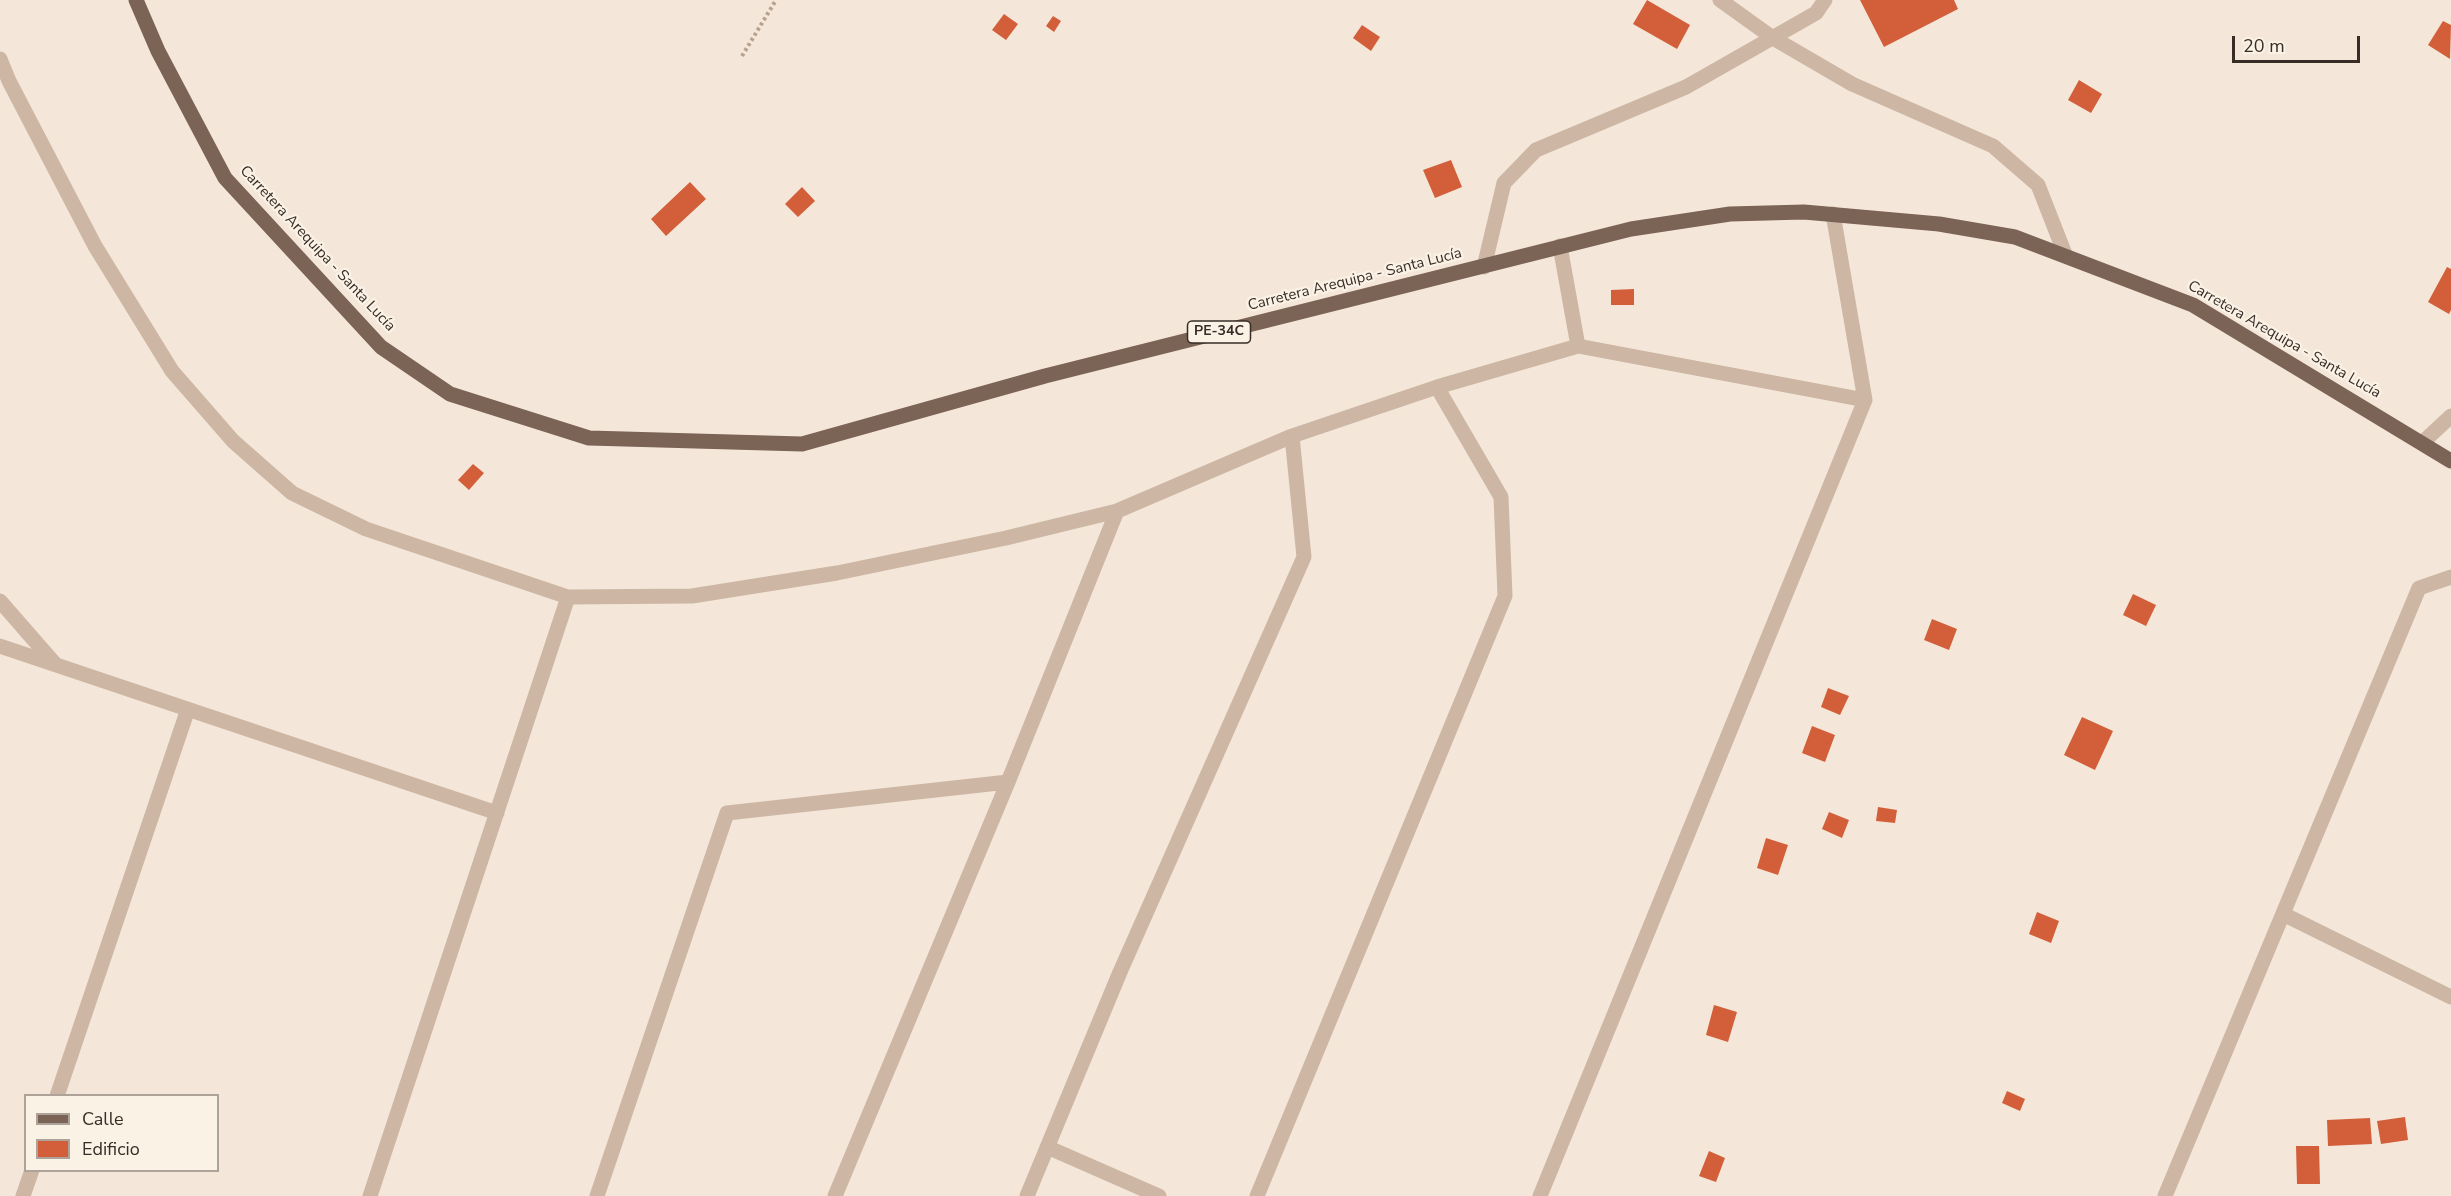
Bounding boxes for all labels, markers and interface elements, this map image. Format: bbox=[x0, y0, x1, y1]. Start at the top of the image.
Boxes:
scale bar bbox=[2235, 24, 2362, 62]
text: 20 m bbox=[2243, 34, 2285, 58]
street label: Carretera Arequipa - Santa Lucía bbox=[235, 162, 399, 336]
street label: Carretera Arequipa - Santa Lucía bbox=[1246, 245, 1464, 315]
street label: Carretera Arequipa - Santa Lucía bbox=[2184, 277, 2384, 403]
road number: PE-34C bbox=[1188, 321, 1250, 343]
legend bbox=[24, 1094, 219, 1172]
text: Calle bbox=[82, 1107, 124, 1131]
text: Edificio bbox=[82, 1137, 140, 1161]

